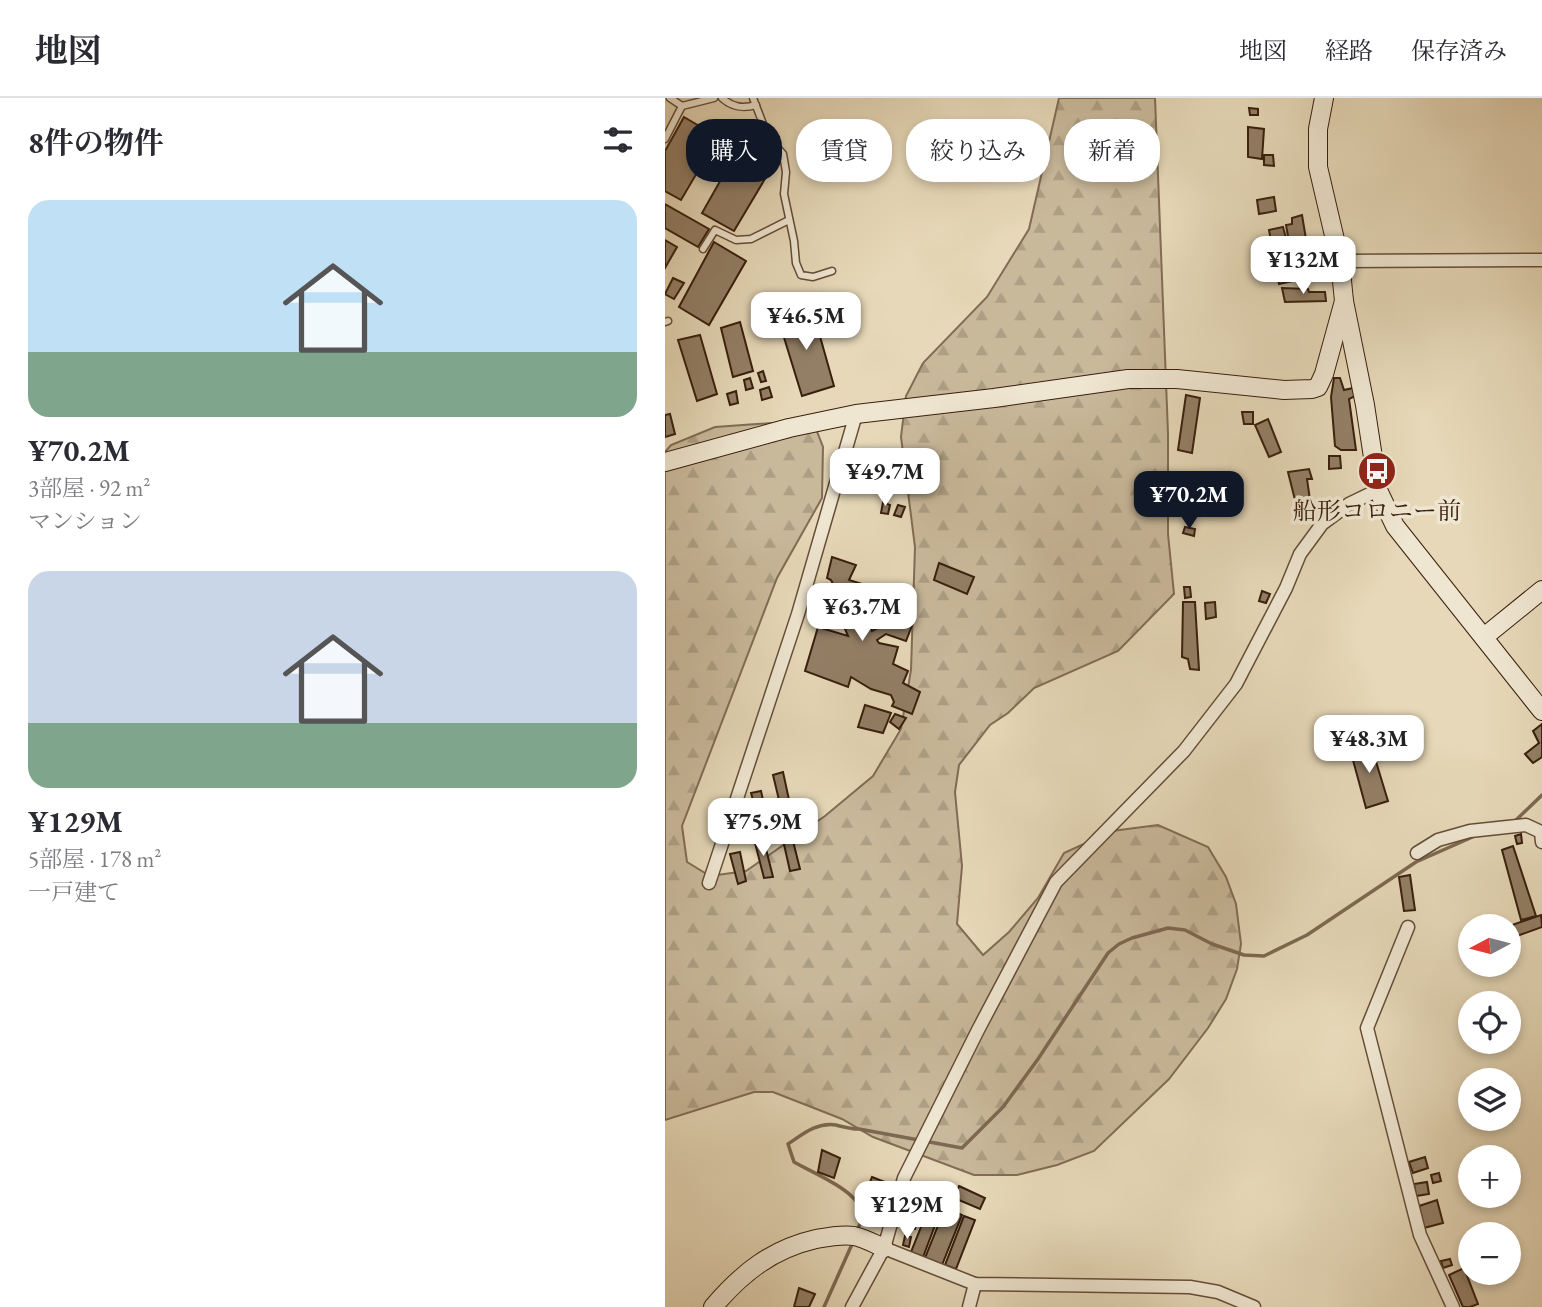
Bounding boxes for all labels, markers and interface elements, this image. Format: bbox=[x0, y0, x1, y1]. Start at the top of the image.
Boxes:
text: 地図 bbox=[35, 29, 101, 72]
text: 地図 bbox=[1239, 35, 1287, 66]
text: 経路 bbox=[1325, 35, 1373, 66]
text: 保存済み bbox=[1411, 35, 1507, 66]
chip: 購入 bbox=[686, 119, 782, 182]
chip: 賃貸 bbox=[796, 119, 892, 182]
chip: 絞り込み bbox=[906, 119, 1050, 182]
chip: 新着 bbox=[1064, 119, 1160, 182]
icon: filters bbox=[599, 121, 637, 159]
text: 8件の物件 bbox=[28, 123, 164, 162]
pin: ¥132M bbox=[1254, 236, 1352, 296]
text: ¥132M bbox=[1267, 244, 1339, 274]
icon: home bbox=[270, 245, 396, 371]
pin: ¥46.5M bbox=[749, 292, 863, 352]
text: ¥46.5M bbox=[767, 300, 845, 330]
text: ¥70.2M bbox=[28, 431, 130, 470]
pin: ¥49.7M bbox=[828, 448, 942, 508]
bus stop icon: 船形コロニー前 bbox=[1356, 450, 1398, 492]
text: ¥49.7M bbox=[846, 456, 924, 486]
pin: ¥70.2M bbox=[1132, 472, 1246, 531]
text: 3部屋 · 92 m² bbox=[28, 473, 150, 503]
text: ¥70.2M bbox=[1150, 479, 1228, 509]
place label: 船形コロニー前 bbox=[1293, 495, 1461, 526]
text: マンション bbox=[28, 506, 142, 536]
pin: ¥63.7M bbox=[805, 584, 919, 643]
text: ¥63.7M bbox=[823, 591, 901, 621]
icon: home bbox=[270, 616, 396, 742]
pin: ¥48.3M bbox=[1312, 716, 1426, 775]
text: ¥48.3M bbox=[1330, 723, 1408, 753]
pin: ¥75.9M bbox=[706, 798, 820, 858]
text: ¥129M bbox=[28, 802, 123, 841]
text: ¥75.9M bbox=[724, 806, 802, 836]
text: 5部屋 · 178 m² bbox=[28, 844, 161, 874]
text: 一戸建て bbox=[28, 877, 120, 907]
north arrow bbox=[1458, 914, 1521, 976]
map controls bbox=[1458, 914, 1521, 1285]
button: locate bbox=[1458, 991, 1521, 1054]
button: layers bbox=[1458, 1068, 1521, 1131]
button: + bbox=[1458, 1145, 1521, 1208]
pin: ¥129M bbox=[858, 1182, 956, 1241]
text: ¥129M bbox=[871, 1189, 943, 1219]
button: − bbox=[1458, 1222, 1521, 1285]

